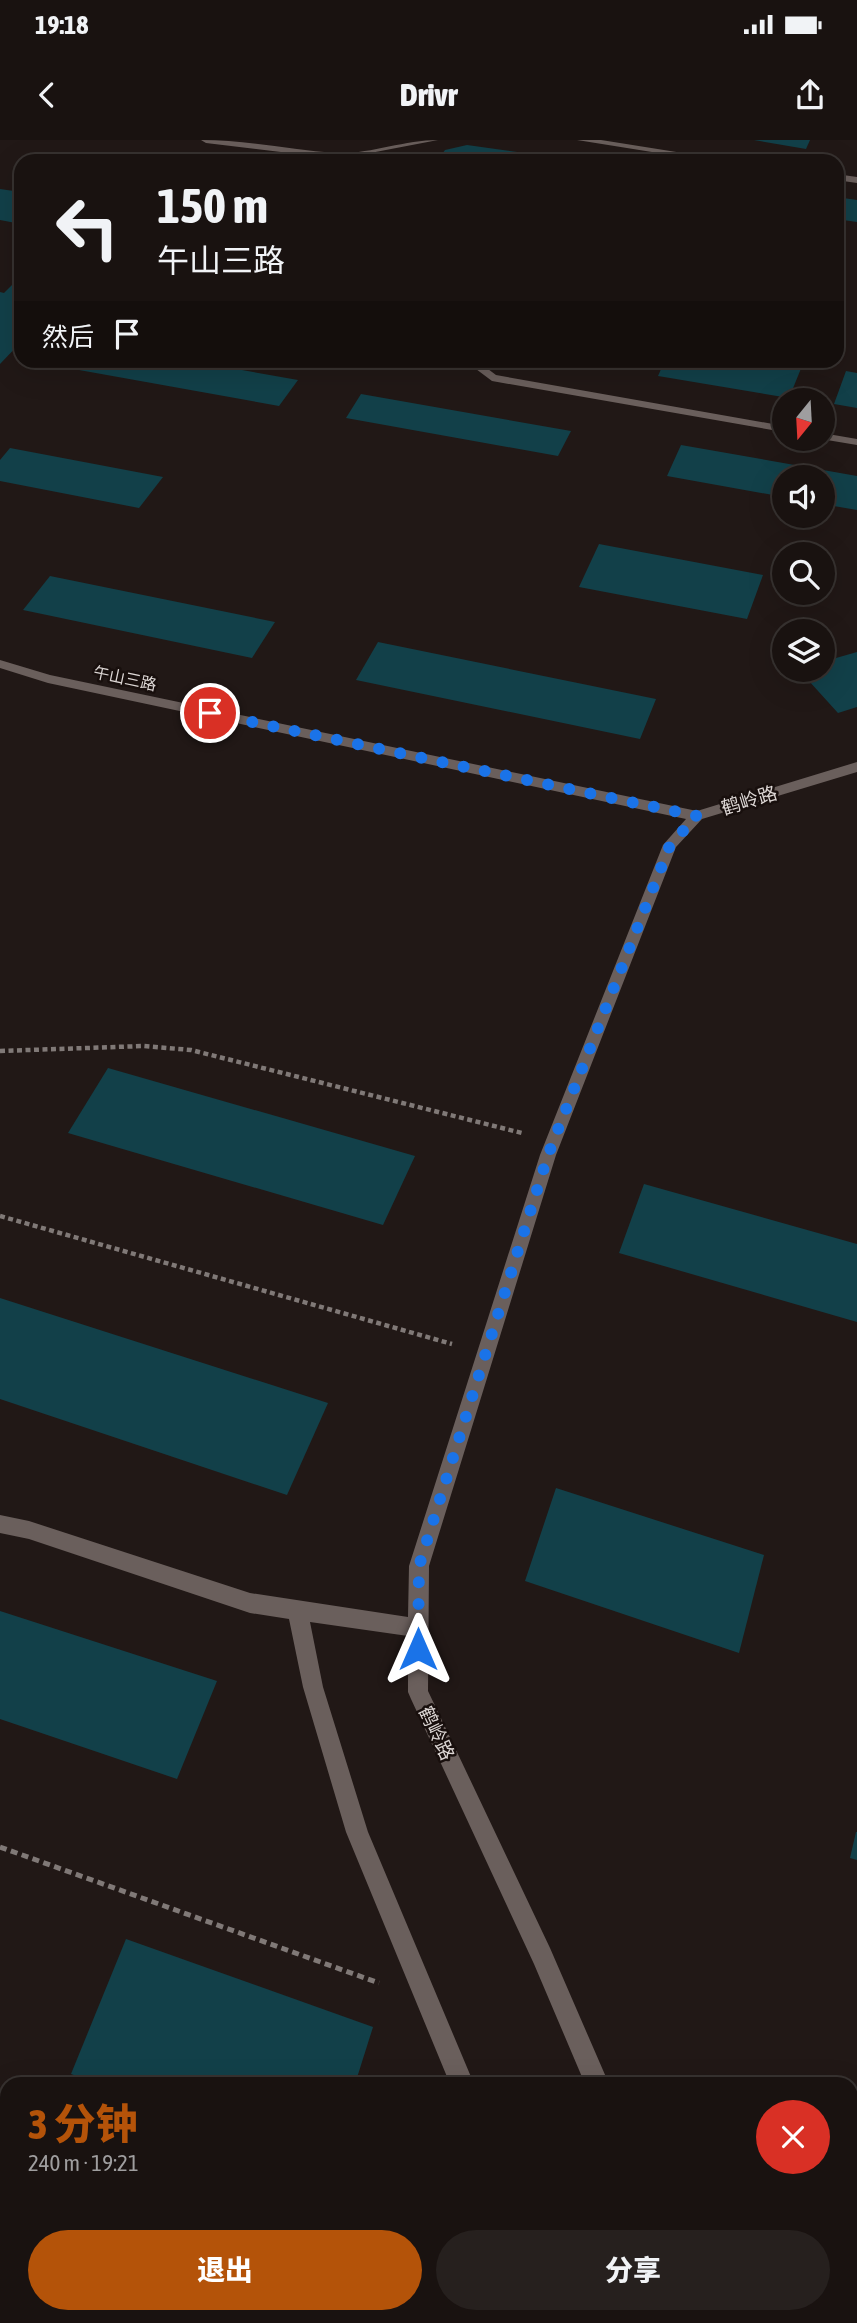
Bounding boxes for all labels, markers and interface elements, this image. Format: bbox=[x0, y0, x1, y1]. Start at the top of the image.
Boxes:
text: 19:18 bbox=[35, 10, 89, 40]
icon: back bbox=[28, 76, 66, 114]
text: Drivr bbox=[400, 76, 457, 113]
icon: share bbox=[791, 76, 829, 114]
text: 150 m bbox=[157, 177, 268, 233]
icon: left bbox=[42, 182, 133, 273]
text: 午山三路 bbox=[157, 242, 285, 279]
icon: arrive bbox=[108, 315, 146, 353]
text: 然后 bbox=[42, 322, 94, 352]
north arrow bbox=[772, 388, 835, 452]
map controls bbox=[772, 388, 835, 682]
button: sound bbox=[772, 465, 835, 528]
button: search bbox=[772, 542, 835, 605]
button: layers bbox=[772, 619, 835, 682]
street label: 午山三路 bbox=[92, 663, 158, 693]
pin bbox=[180, 683, 240, 743]
icon: arrive bbox=[191, 694, 229, 732]
street label: 鹤岭路 bbox=[719, 781, 779, 819]
position arrow bbox=[381, 1612, 455, 1686]
street label: 鹤岭路 bbox=[415, 1703, 459, 1763]
text: 3 分钟 bbox=[28, 2100, 138, 2148]
button: close bbox=[756, 2100, 830, 2174]
text: 240 m · 19:21 bbox=[28, 2150, 139, 2176]
button: 退出 bbox=[28, 2230, 422, 2310]
button: 分享 bbox=[436, 2230, 830, 2310]

